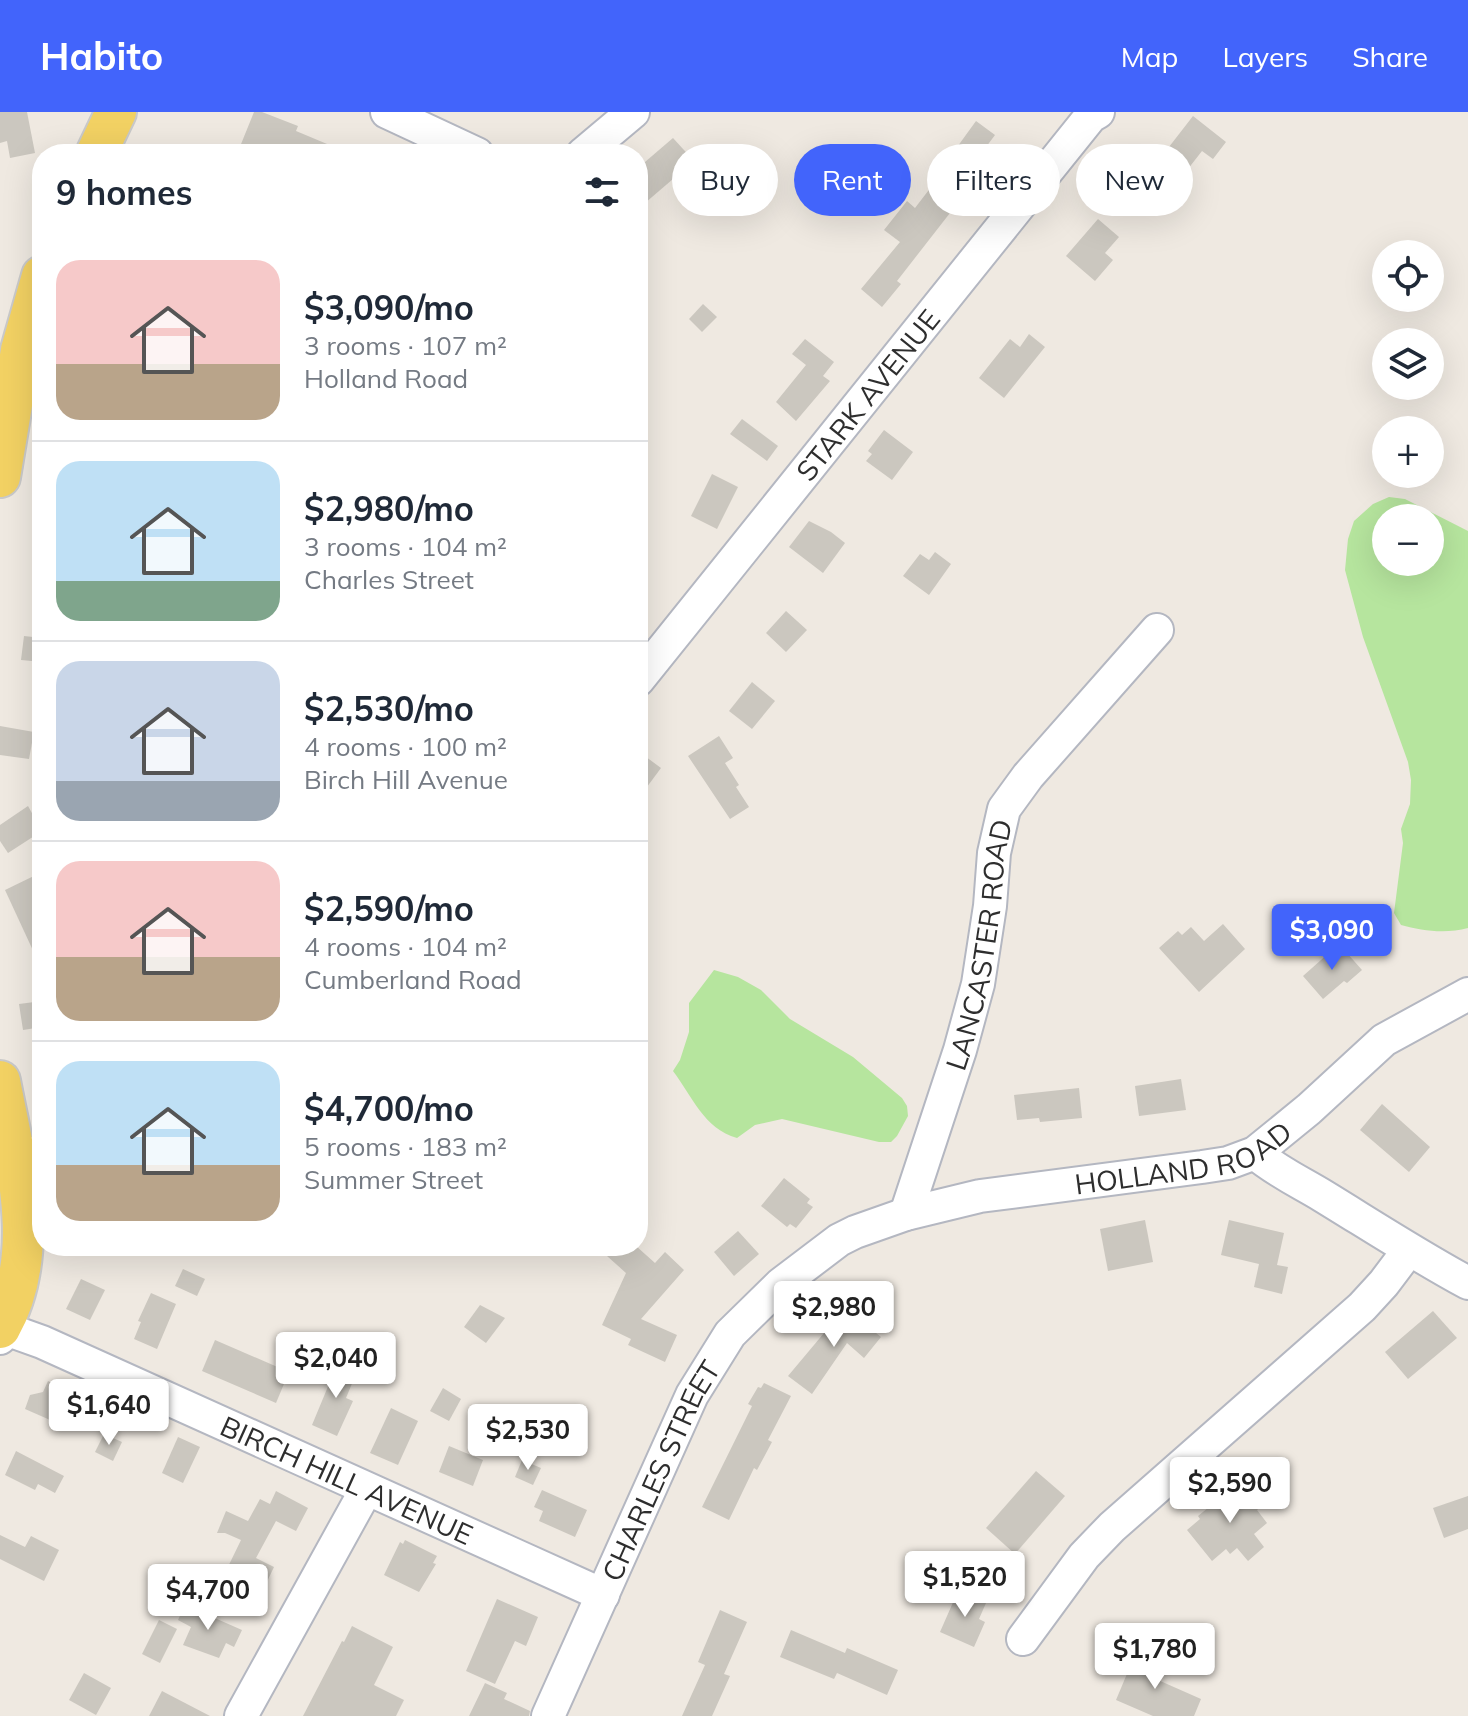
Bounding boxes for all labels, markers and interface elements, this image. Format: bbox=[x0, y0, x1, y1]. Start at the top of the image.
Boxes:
text: Habito bbox=[40, 32, 163, 80]
text: Map bbox=[1121, 39, 1178, 74]
text: Layers bbox=[1222, 39, 1308, 74]
text: Share bbox=[1352, 39, 1428, 74]
chip: Buy bbox=[672, 144, 778, 216]
chip: Rent bbox=[794, 144, 911, 216]
chip: Filters bbox=[927, 144, 1060, 216]
chip: New bbox=[1076, 144, 1193, 216]
icon: filters bbox=[580, 170, 624, 214]
text: 9 homes bbox=[56, 171, 193, 214]
map controls bbox=[1372, 240, 1444, 576]
button: locate bbox=[1372, 240, 1444, 312]
text: $3,090/mo bbox=[304, 286, 474, 329]
icon: home bbox=[120, 292, 216, 388]
street label: STARK AVENUE bbox=[788, 302, 947, 487]
button: layers bbox=[1372, 328, 1444, 400]
text: 3 rooms · 107 m² bbox=[304, 329, 507, 362]
text: Holland Road bbox=[304, 362, 468, 395]
button: + bbox=[1372, 416, 1444, 488]
text: $2,980/mo bbox=[304, 487, 474, 530]
icon: home bbox=[120, 493, 216, 589]
button: − bbox=[1372, 504, 1444, 576]
text: 3 rooms · 104 m² bbox=[304, 530, 507, 563]
text: Charles Street bbox=[304, 563, 474, 596]
text: $2,530/mo bbox=[304, 687, 474, 730]
icon: home bbox=[120, 693, 216, 789]
text: 4 rooms · 100 m² bbox=[304, 730, 507, 763]
text: Birch Hill Avenue bbox=[304, 763, 508, 796]
street label: LANCASTER ROAD bbox=[937, 816, 1019, 1074]
text: $2,590/mo bbox=[304, 887, 474, 930]
icon: home bbox=[120, 893, 216, 989]
pin: $3,090 bbox=[1267, 904, 1397, 972]
text: $3,090 bbox=[1290, 913, 1374, 946]
text: 4 rooms · 104 m² bbox=[304, 930, 507, 963]
text: Cumberland Road bbox=[304, 963, 522, 996]
text: $4,700/mo bbox=[304, 1087, 474, 1130]
icon: home bbox=[120, 1093, 216, 1189]
street label: HOLLAND ROAD bbox=[1072, 1113, 1298, 1201]
text: 5 rooms · 183 m² bbox=[304, 1130, 507, 1163]
text: Summer Street bbox=[304, 1163, 483, 1196]
pin: $2,980 bbox=[769, 1281, 899, 1349]
text: $2,980 bbox=[792, 1290, 876, 1323]
pin: $2,040 bbox=[271, 1332, 401, 1400]
text: $2,040 bbox=[294, 1341, 378, 1374]
street label: CHARLES STREET bbox=[593, 1353, 727, 1586]
pin: $1,640 bbox=[44, 1379, 174, 1447]
text: $1,640 bbox=[67, 1388, 151, 1421]
pin: $2,530 bbox=[463, 1404, 593, 1472]
street label: BIRCH HILL AVENUE bbox=[215, 1407, 478, 1552]
text: $2,530 bbox=[486, 1413, 570, 1446]
pin: $2,590 bbox=[1165, 1457, 1295, 1525]
text: $2,590 bbox=[1188, 1466, 1272, 1499]
pin: $1,520 bbox=[900, 1551, 1030, 1619]
text: $1,520 bbox=[923, 1560, 1007, 1593]
pin: $4,700 bbox=[143, 1564, 273, 1632]
text: $4,700 bbox=[166, 1573, 250, 1606]
pin: $1,780 bbox=[1090, 1623, 1220, 1691]
text: $1,780 bbox=[1113, 1632, 1197, 1665]

